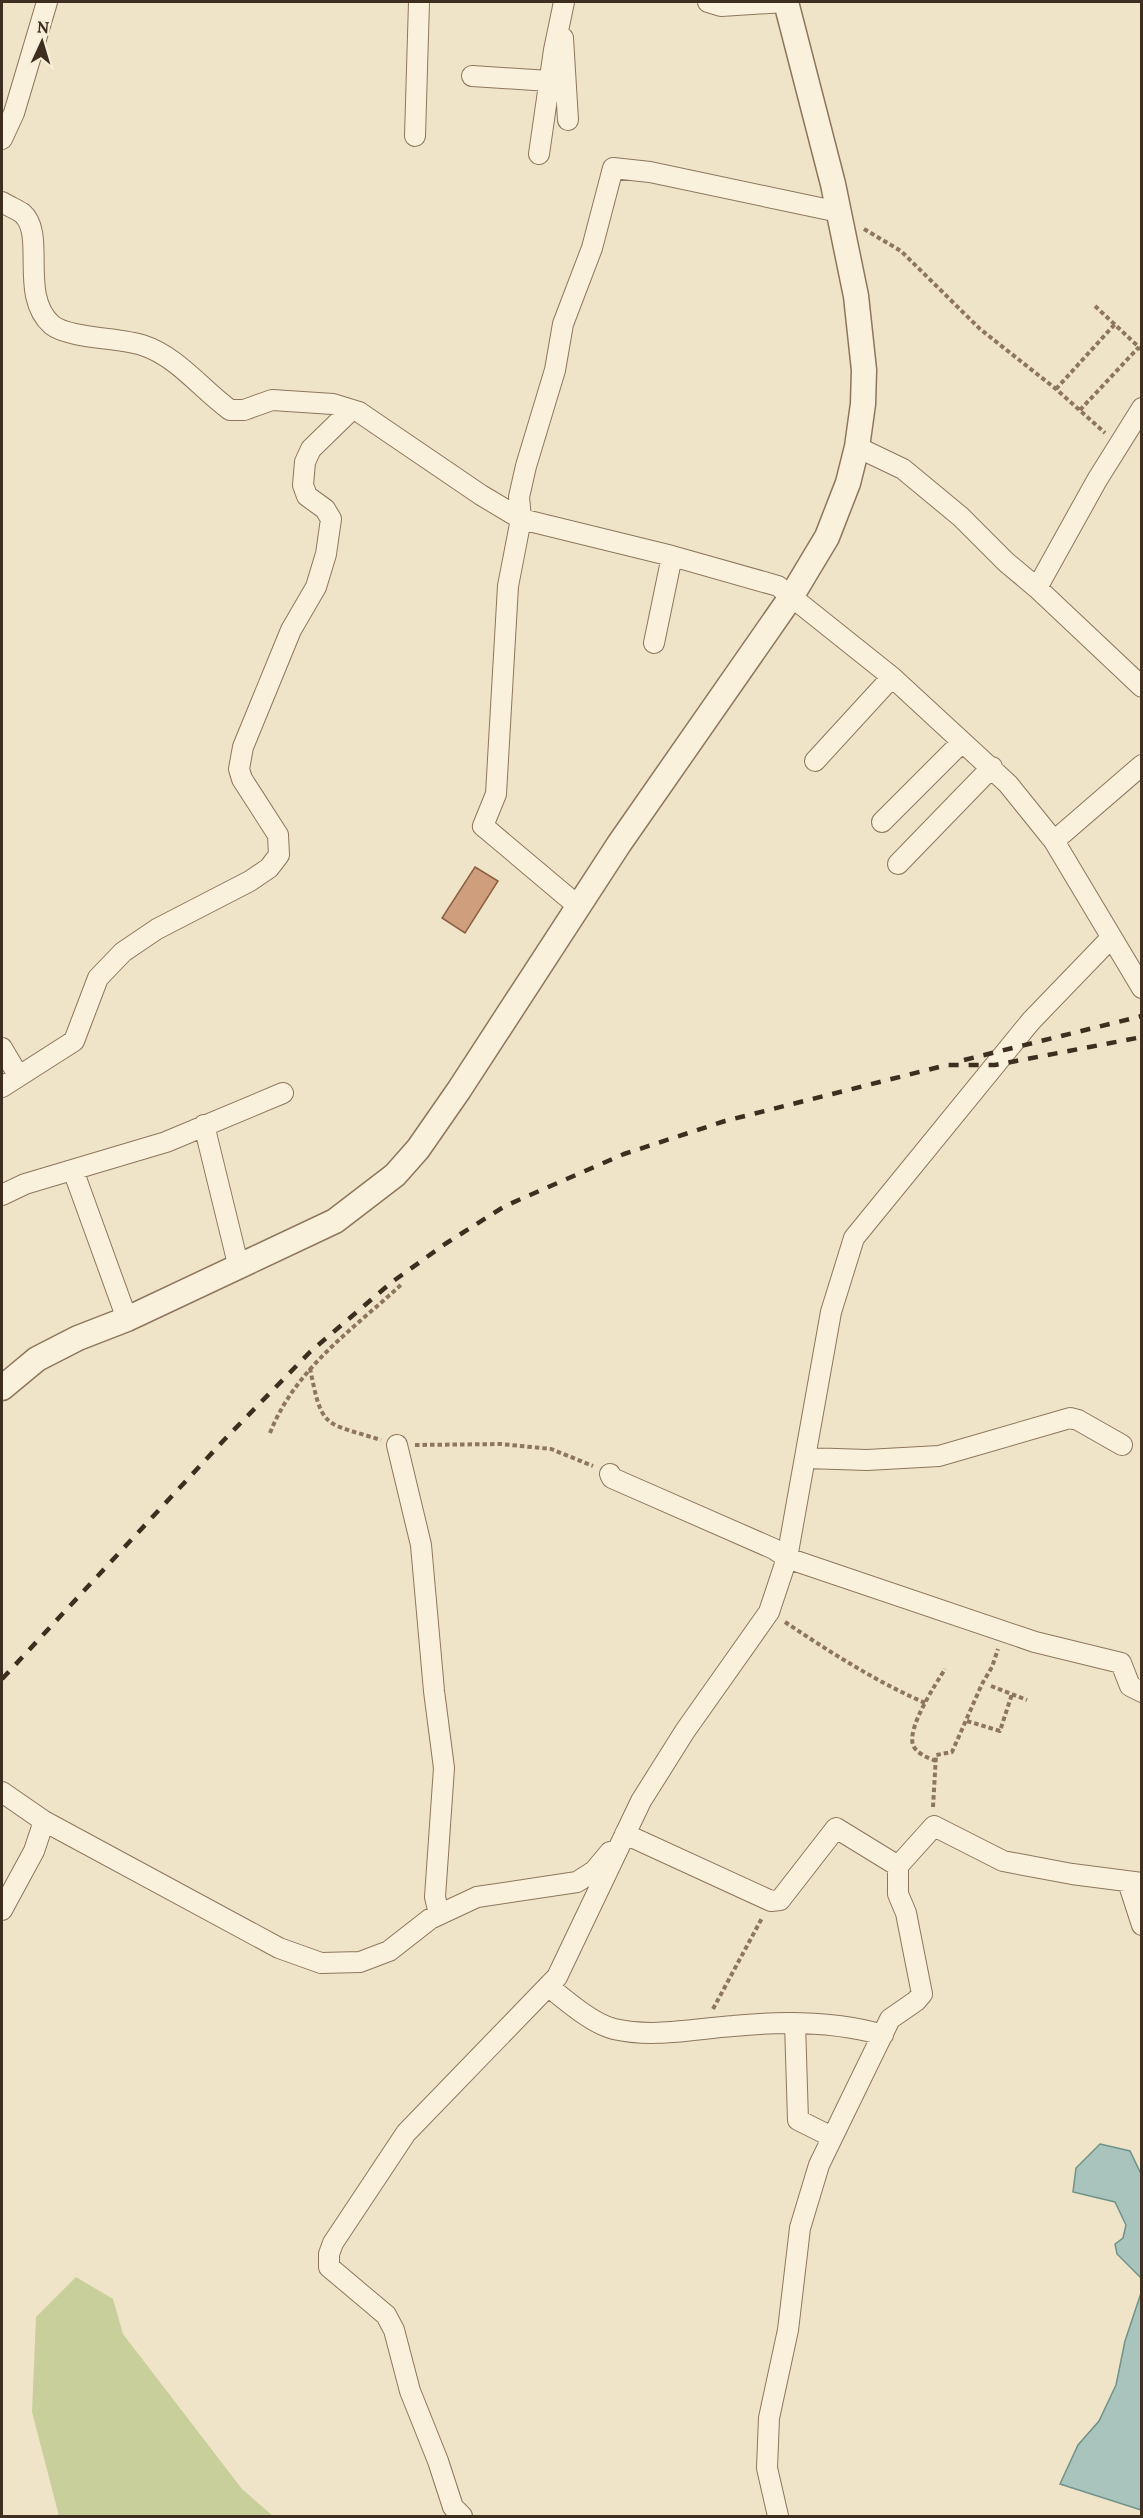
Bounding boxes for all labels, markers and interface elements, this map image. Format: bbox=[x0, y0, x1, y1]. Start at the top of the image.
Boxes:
north arrow bbox=[12, 12, 72, 72]
text: N bbox=[36, 17, 50, 37]

